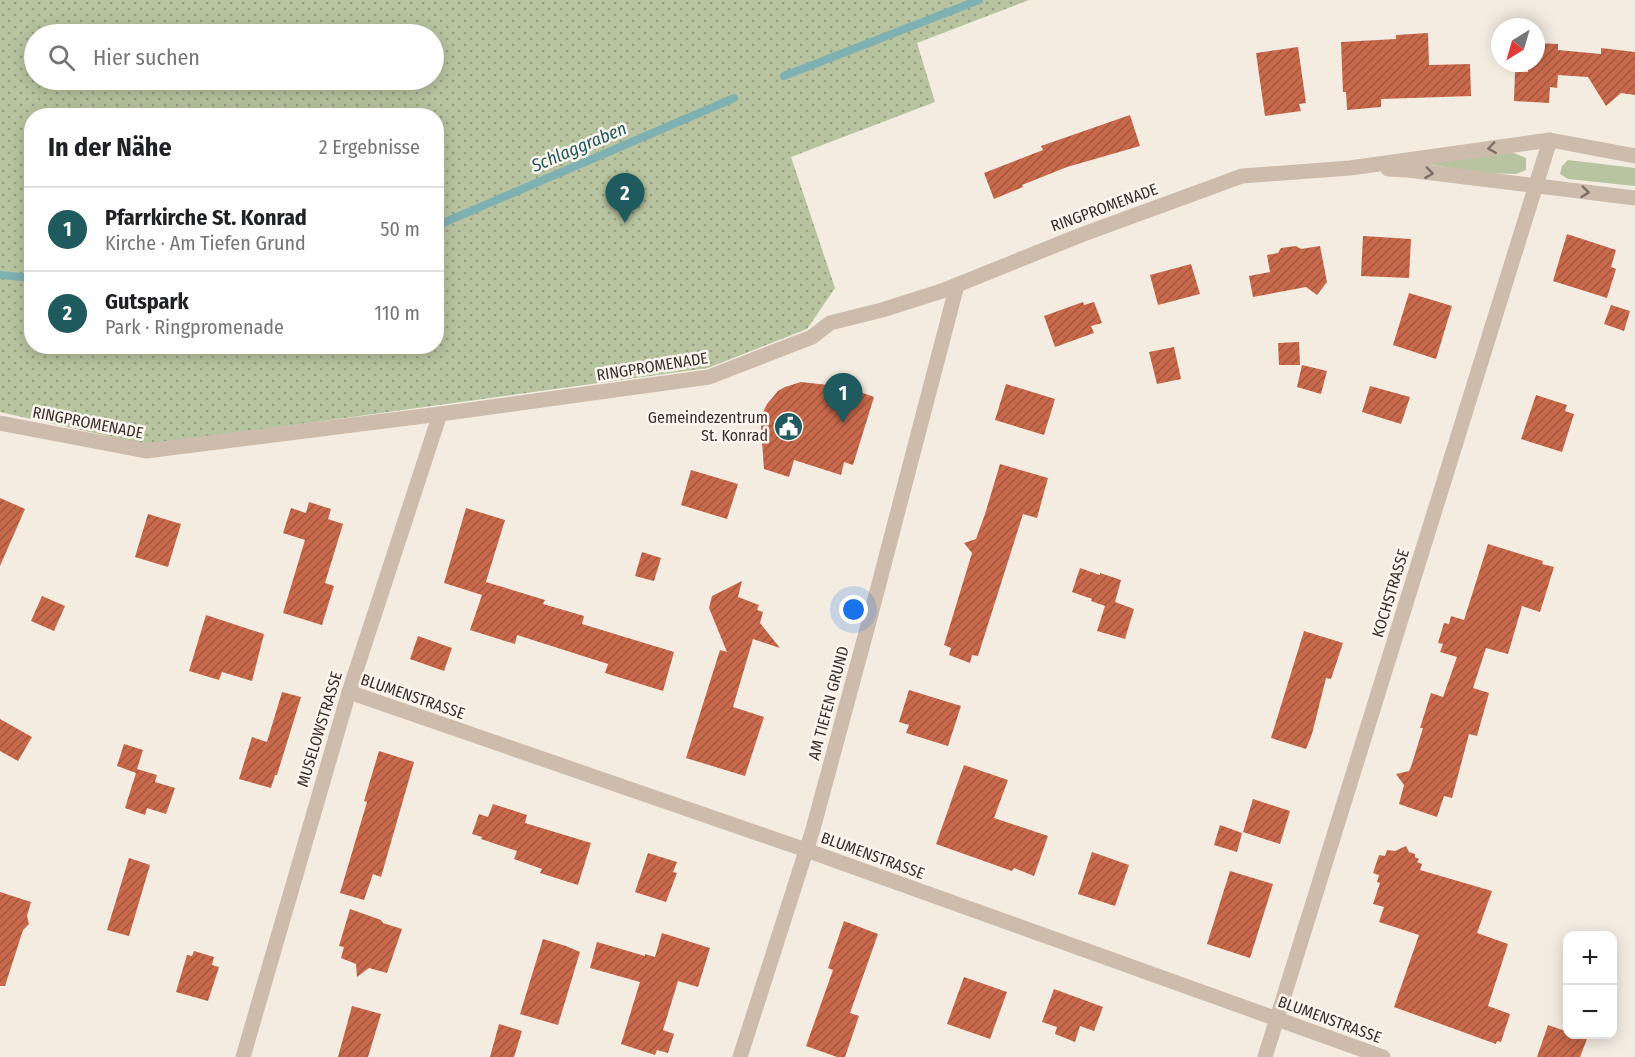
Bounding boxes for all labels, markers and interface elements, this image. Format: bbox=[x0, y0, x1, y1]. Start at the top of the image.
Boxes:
north arrow bbox=[1491, 18, 1545, 72]
search box bbox=[24, 24, 444, 90]
icon: search bbox=[45, 41, 78, 74]
text: Hier suchen bbox=[93, 44, 200, 71]
water label: Schlaggraben bbox=[527, 117, 630, 177]
text: In der Nähe bbox=[48, 132, 172, 163]
text: 2 Ergebnisse bbox=[319, 135, 420, 159]
one-way arrow bbox=[1487, 141, 1496, 153]
one-way arrow bbox=[1424, 166, 1434, 179]
pin: 2 bbox=[606, 174, 644, 223]
street label: RINGPROMENADE bbox=[1048, 179, 1160, 236]
one-way arrow bbox=[1581, 185, 1590, 198]
text: Pfarrkirche St. Konrad bbox=[105, 204, 307, 231]
text: 1 bbox=[63, 217, 72, 241]
text: 50 m bbox=[380, 217, 420, 241]
text: Kirche · Am Tiefen Grund bbox=[105, 231, 306, 255]
text: Gutspark bbox=[105, 288, 189, 315]
text: 2 bbox=[63, 301, 72, 325]
text: 110 m bbox=[374, 301, 420, 325]
text: Park · Ringpromenade bbox=[105, 315, 284, 339]
street label: RINGPROMENADE bbox=[595, 348, 709, 385]
pin: 1 bbox=[824, 374, 862, 423]
street label: RINGPROMENADE bbox=[31, 402, 145, 443]
place label: Gemeindezentrum St. Konrad bbox=[648, 408, 768, 445]
public building icon: Gemeindezentrum St. Konrad bbox=[773, 410, 805, 442]
street label: KOCHSTRASSE bbox=[1368, 547, 1413, 640]
your location bbox=[839, 595, 868, 624]
street label: AM TIEFEN GRUND bbox=[804, 644, 853, 762]
street label: MUSELOWSTRASSE bbox=[293, 669, 346, 789]
street label: BLUMENSTRASSE bbox=[358, 670, 467, 723]
street label: BLUMENSTRASSE bbox=[818, 828, 927, 883]
map controls bbox=[1563, 931, 1617, 1039]
button: + bbox=[1563, 931, 1617, 985]
button: − bbox=[1563, 985, 1617, 1039]
street label: BLUMENSTRASSE bbox=[1275, 992, 1384, 1047]

